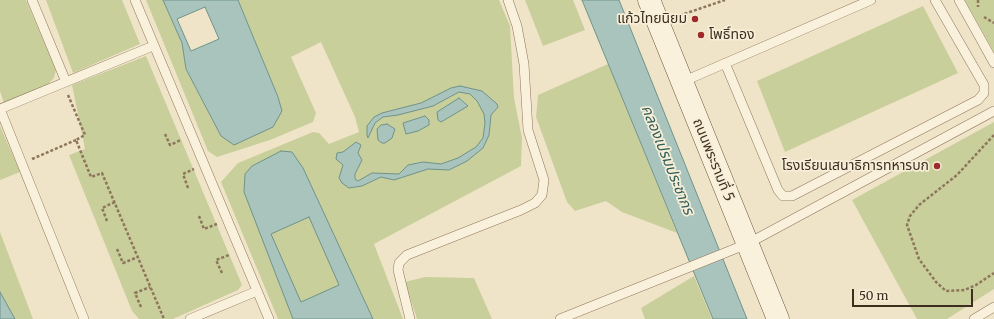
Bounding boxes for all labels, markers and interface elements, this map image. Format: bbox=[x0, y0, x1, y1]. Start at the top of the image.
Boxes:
place label: แก้วไทยนิยม bbox=[617, 11, 687, 27]
marker: แก้วไทยนิยม bbox=[690, 14, 700, 24]
place label: โพธิ์ทอง bbox=[709, 27, 754, 43]
marker: โพธิ์ทอง bbox=[696, 30, 706, 40]
water label: คลองเปรมประชากร bbox=[637, 103, 697, 217]
street label: ถนนพระรามที่ 5 bbox=[689, 116, 737, 204]
place label: โรงเรียนเสนาธิการทหารบก bbox=[782, 158, 929, 174]
marker: โรงเรียนเสนาธิการทหารบก bbox=[932, 161, 942, 171]
scale bar bbox=[854, 281, 975, 307]
text: 50 m bbox=[859, 288, 888, 303]

